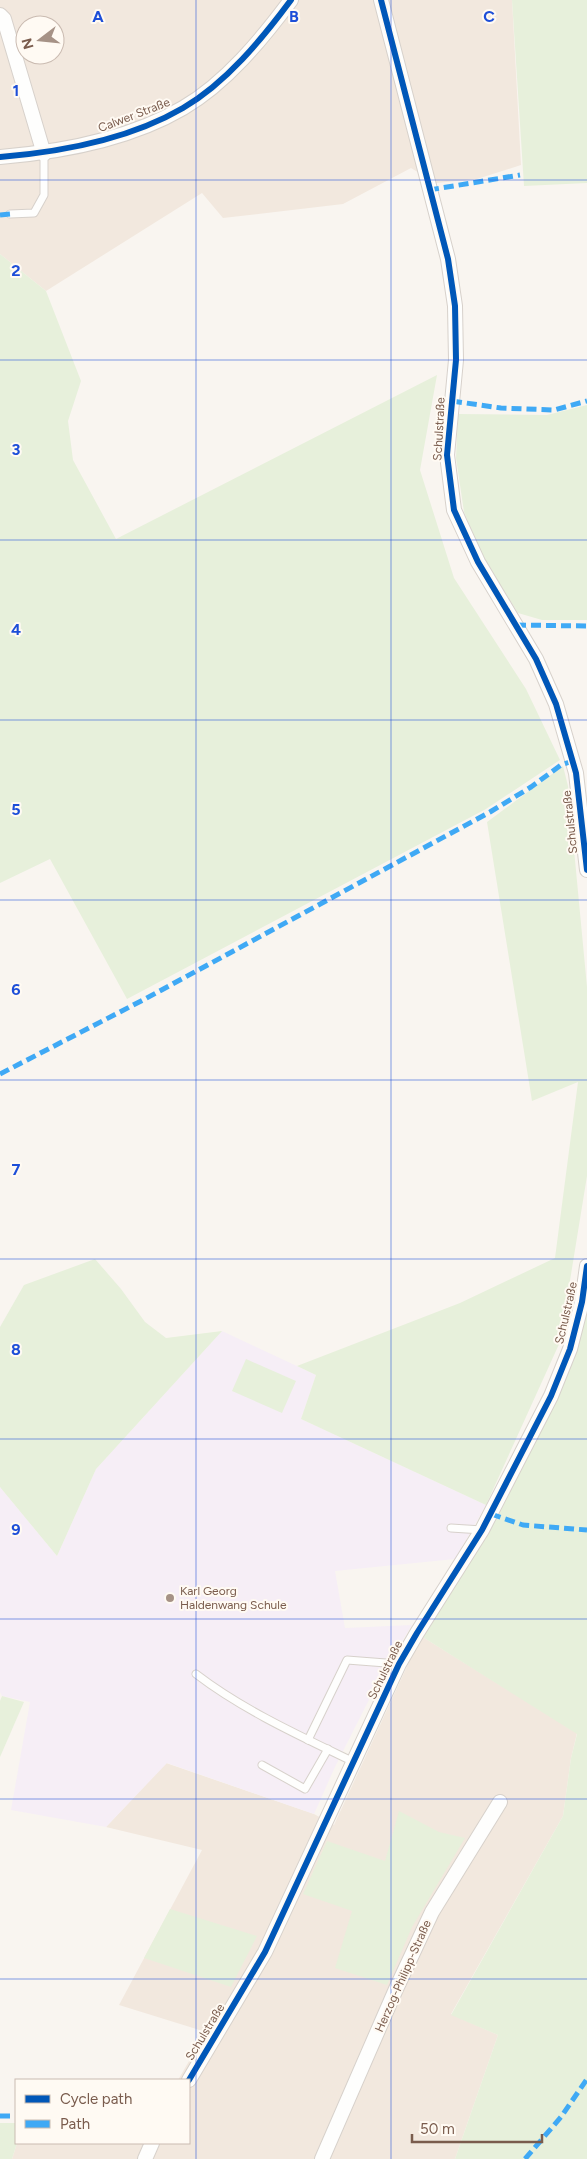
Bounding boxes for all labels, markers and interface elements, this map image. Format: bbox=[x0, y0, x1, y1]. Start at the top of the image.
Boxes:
text: A bbox=[92, 7, 104, 26]
text: B bbox=[289, 7, 299, 26]
text: C bbox=[483, 7, 495, 26]
north arrow bbox=[15, 15, 65, 65]
text: N bbox=[18, 36, 38, 51]
text: 1 bbox=[13, 81, 19, 100]
street label: Calwer Straße bbox=[96, 95, 172, 135]
text: 2 bbox=[11, 261, 21, 280]
street label: Schulstraße bbox=[430, 396, 448, 461]
text: 3 bbox=[12, 440, 21, 459]
text: 4 bbox=[11, 620, 21, 639]
street label: Schulstraße bbox=[560, 789, 580, 854]
text: 5 bbox=[11, 800, 21, 819]
text: 6 bbox=[11, 980, 21, 999]
text: 7 bbox=[12, 1160, 21, 1179]
street label: Schulstraße bbox=[552, 1280, 580, 1346]
text: 8 bbox=[11, 1340, 21, 1359]
text: 9 bbox=[11, 1520, 21, 1539]
place label: Karl Georg Haldenwang Schule bbox=[180, 1584, 287, 1612]
marker: Karl Georg Haldenwang Schule bbox=[164, 1592, 176, 1604]
street label: Schulstraße bbox=[365, 1638, 405, 1702]
street label: Herzog-Philipp-Straße bbox=[372, 1917, 434, 2034]
street label: Schulstraße bbox=[183, 2001, 228, 2063]
legend bbox=[15, 2079, 190, 2144]
text: Cycle path bbox=[60, 2090, 132, 2108]
scale bar bbox=[412, 2112, 542, 2144]
text: Path bbox=[60, 2115, 90, 2133]
text: 50 m bbox=[420, 2120, 455, 2138]

